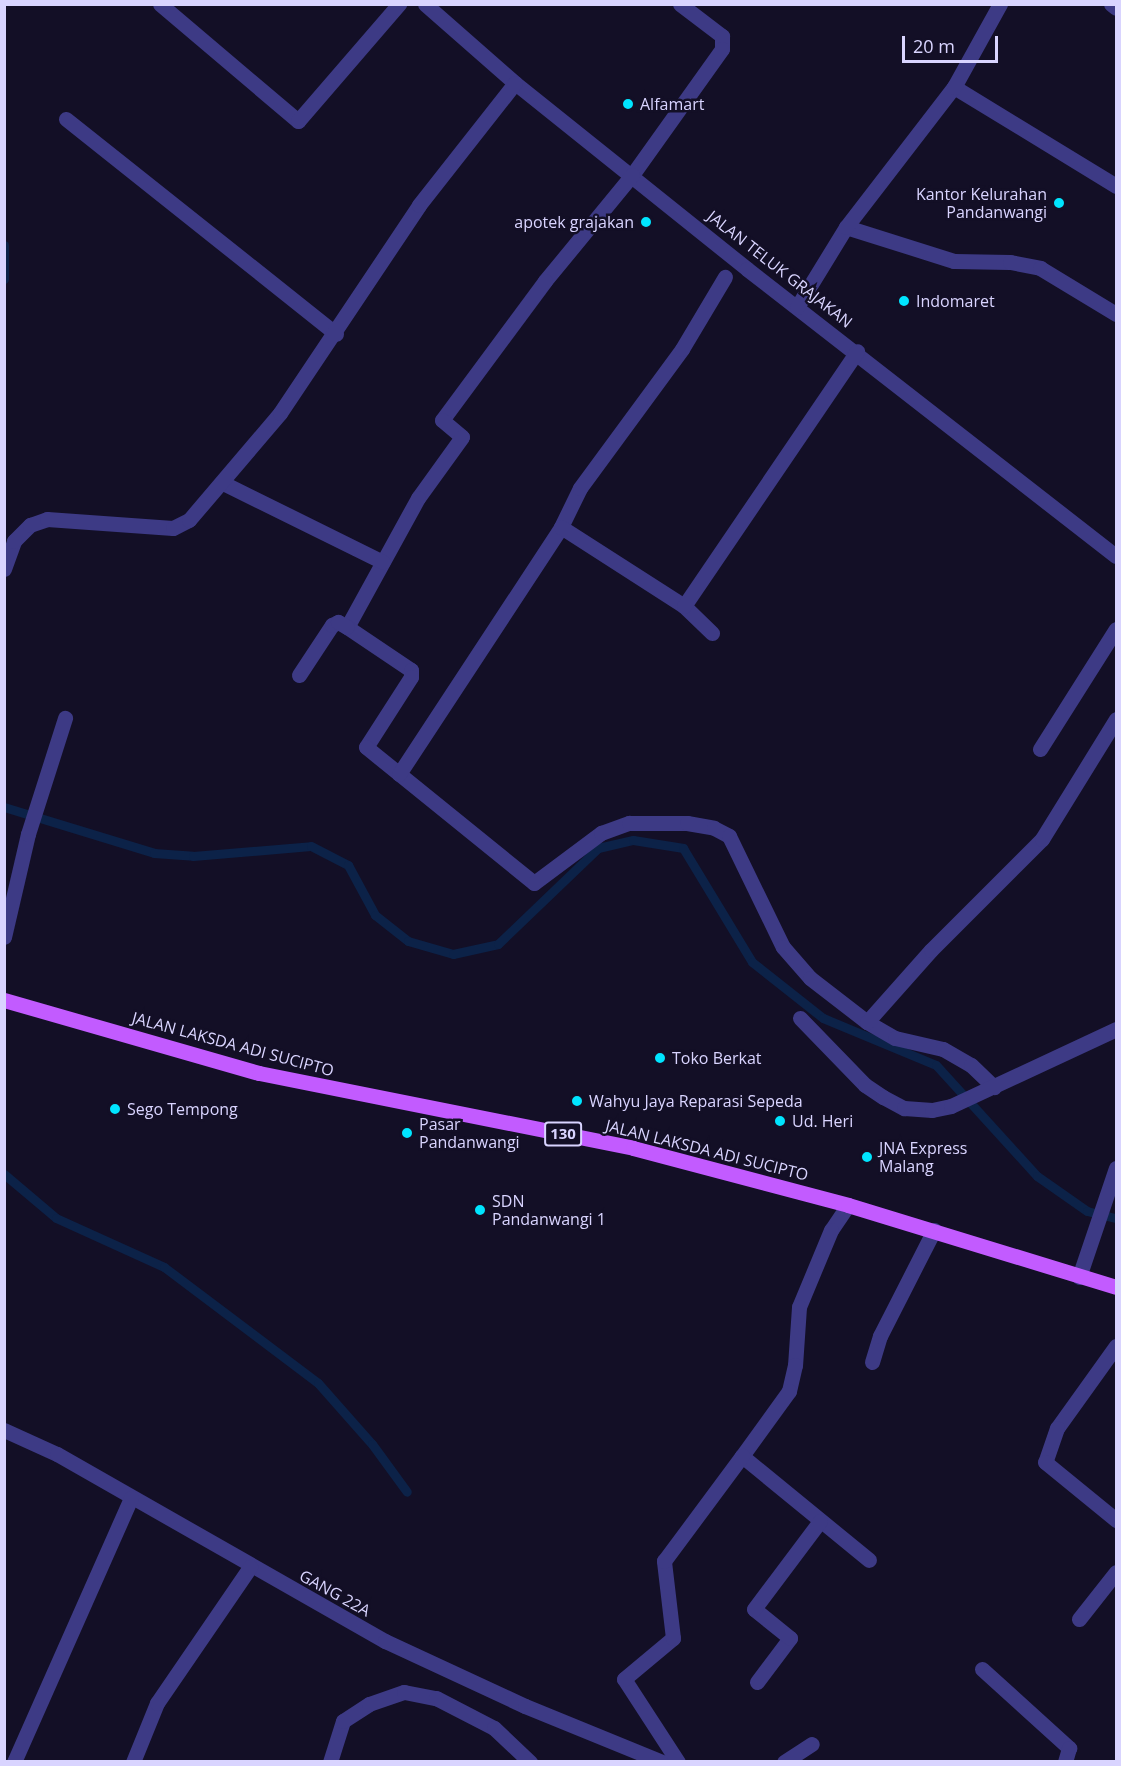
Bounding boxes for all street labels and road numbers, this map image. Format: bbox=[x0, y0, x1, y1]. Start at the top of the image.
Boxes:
street label: JALAN TELUK GRAJAKAN bbox=[704, 206, 856, 332]
street label: JALAN LAKSDA ADI SUCIPTO bbox=[130, 1008, 336, 1080]
street label: JALAN LAKSDA ADI SUCIPTO bbox=[604, 1115, 810, 1185]
road number: 130 bbox=[544, 1122, 582, 1146]
street label: GANG 22A bbox=[296, 1566, 374, 1620]

